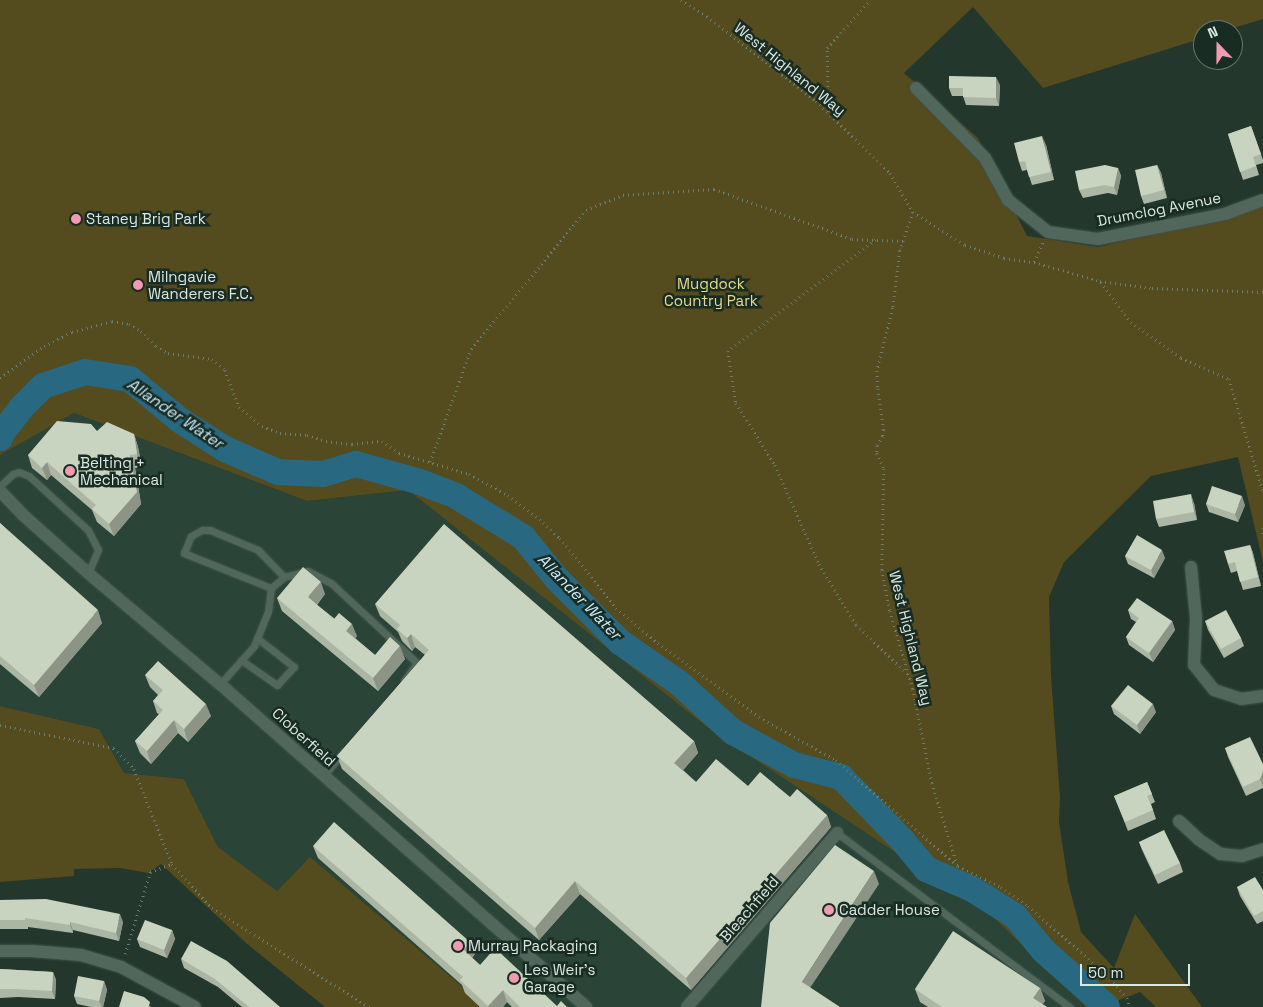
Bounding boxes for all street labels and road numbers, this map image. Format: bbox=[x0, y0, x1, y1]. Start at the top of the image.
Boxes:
street label: West Highland Way bbox=[731, 19, 849, 119]
street label: Drumclog Avenue bbox=[1095, 188, 1223, 230]
street label: West Highland Way bbox=[886, 569, 936, 707]
street label: Cloberfield bbox=[269, 704, 339, 770]
street label: Bleachfield bbox=[716, 873, 782, 945]

